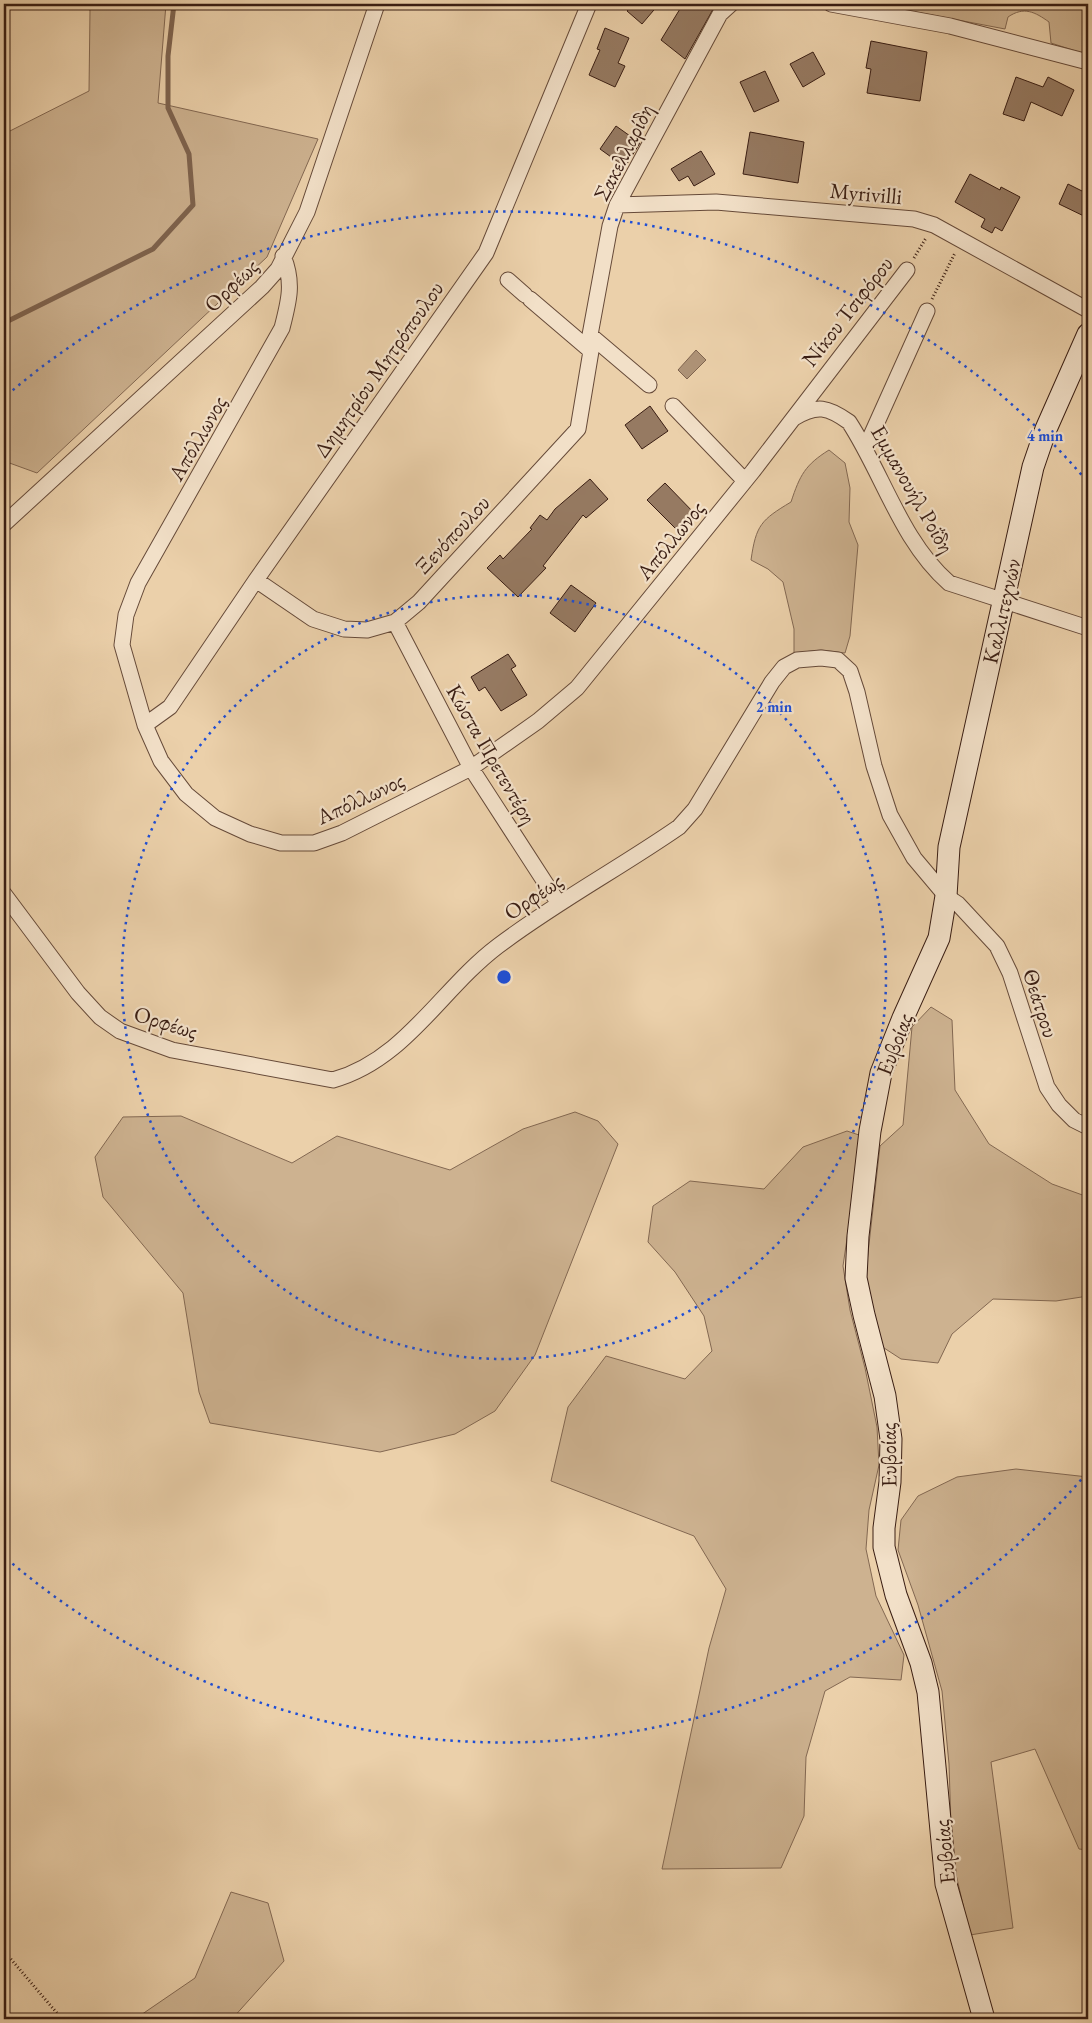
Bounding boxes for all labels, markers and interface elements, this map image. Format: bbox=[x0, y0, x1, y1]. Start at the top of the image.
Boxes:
street label: Σακελλαρίδη bbox=[587, 99, 660, 206]
street label: Myrivilli bbox=[829, 176, 903, 211]
street label: Νίκου Τσιφόρου bbox=[795, 250, 900, 372]
street label: Ορφέως bbox=[198, 252, 265, 318]
street label: Δημητρίου Μητρόπουλου bbox=[307, 275, 450, 463]
street label: Απόλλωνος bbox=[161, 390, 233, 487]
street label: Εμμανουήλ Ροΐδη bbox=[864, 420, 961, 559]
text: 4 min bbox=[1027, 426, 1064, 445]
street label: Ξενόπουλου bbox=[408, 489, 496, 580]
street label: Απόλλωνος bbox=[629, 495, 711, 587]
street label: Καλλιτεχνών bbox=[975, 556, 1028, 667]
street label: Κώστα Πρετεντέρη bbox=[440, 679, 543, 830]
text: 2 min bbox=[756, 697, 793, 716]
street label: Απόλλωνος bbox=[311, 765, 409, 832]
street label: Ορφέως bbox=[498, 866, 568, 927]
street label: Θεάτρου bbox=[1016, 965, 1065, 1041]
centre of rings bbox=[495, 968, 513, 986]
street label: Ορφέως bbox=[130, 999, 201, 1046]
street label: Ευβοίας bbox=[869, 1009, 920, 1080]
street label: Ευβοίας bbox=[873, 1422, 904, 1488]
street label: Ευβοίας bbox=[927, 1818, 962, 1886]

